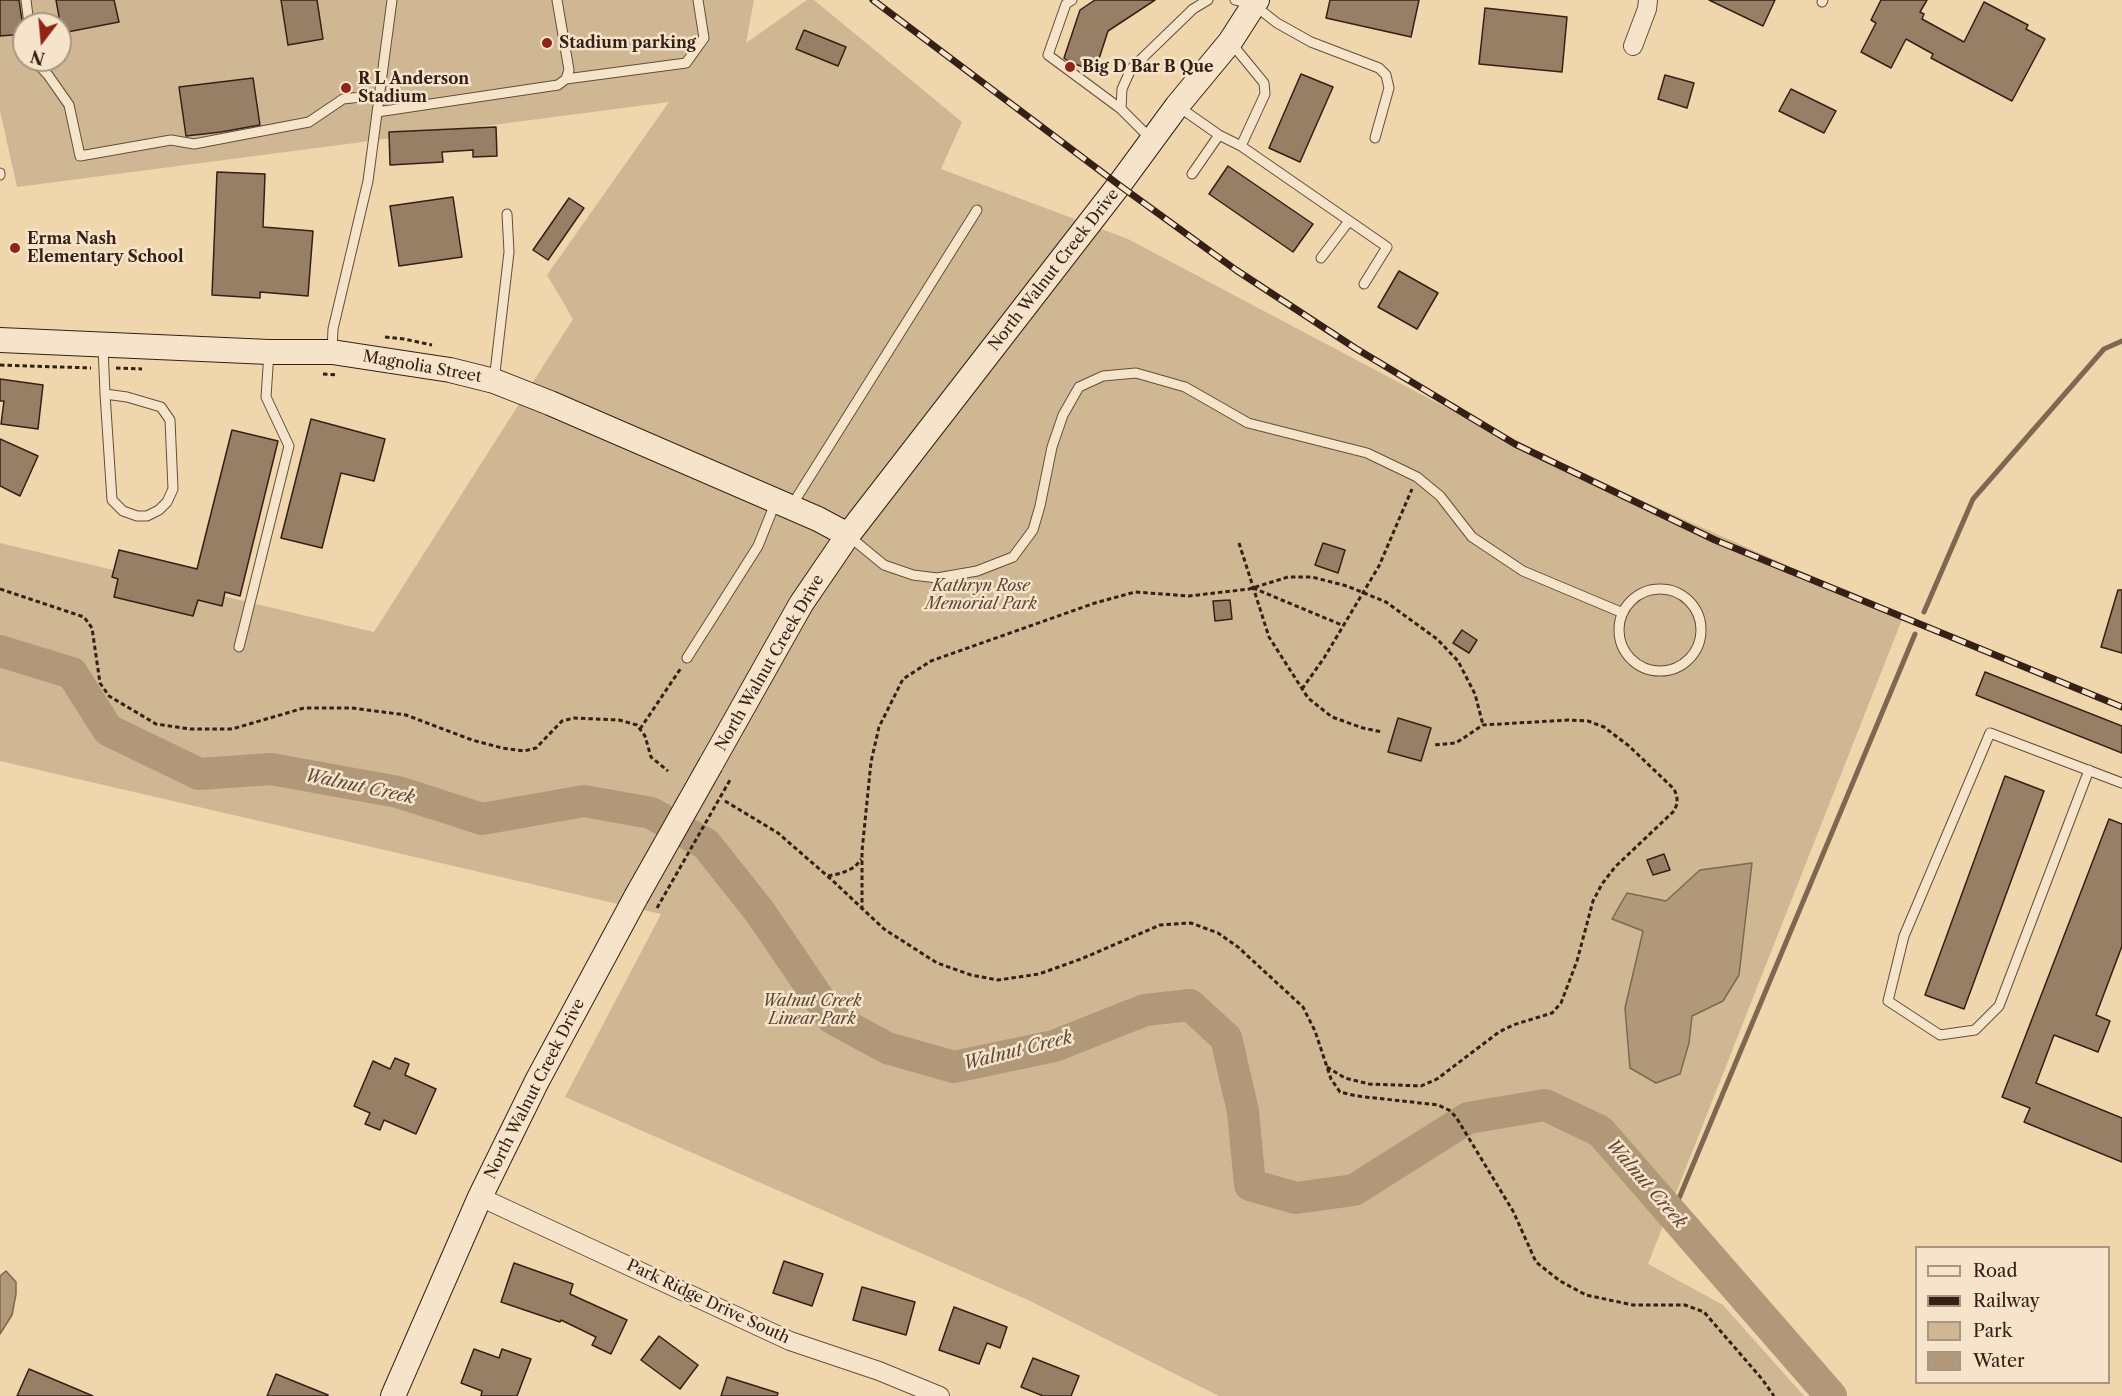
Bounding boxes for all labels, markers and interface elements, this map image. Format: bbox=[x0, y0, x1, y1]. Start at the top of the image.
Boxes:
north arrow bbox=[12, 12, 72, 72]
place label: Stadium parking bbox=[559, 33, 696, 53]
marker: Stadium parking bbox=[540, 36, 554, 50]
text: N bbox=[28, 46, 47, 69]
place label: Big D Bar B Que bbox=[1082, 57, 1214, 77]
marker: Big D Bar B Que bbox=[1063, 60, 1077, 74]
place label: R L Anderson Stadium bbox=[358, 69, 469, 107]
marker: R L Anderson Stadium bbox=[339, 81, 353, 95]
street label: North Walnut Creek Drive bbox=[985, 185, 1123, 355]
place label: Erma Nash Elementary School bbox=[27, 229, 184, 267]
marker: Erma Nash Elementary School bbox=[8, 241, 22, 255]
street label: Magnolia Street bbox=[361, 347, 483, 387]
street label: North Walnut Creek Drive bbox=[712, 571, 828, 755]
park label: Kathryn Rose Memorial Park bbox=[925, 576, 1037, 614]
water label: Walnut Creek bbox=[303, 765, 417, 809]
park label: Walnut Creek Linear Park bbox=[762, 991, 862, 1029]
street label: North Walnut Creek Drive bbox=[481, 995, 589, 1183]
water label: Walnut Creek bbox=[961, 1027, 1075, 1075]
water label: Walnut Creek bbox=[1601, 1135, 1691, 1233]
legend bbox=[1915, 1246, 2110, 1384]
street label: Park Ridge Drive South bbox=[623, 1256, 793, 1348]
text: Road bbox=[1973, 1260, 2018, 1282]
text: Railway bbox=[1973, 1290, 2040, 1312]
text: Park bbox=[1973, 1320, 2012, 1342]
text: Water bbox=[1973, 1350, 2025, 1372]

